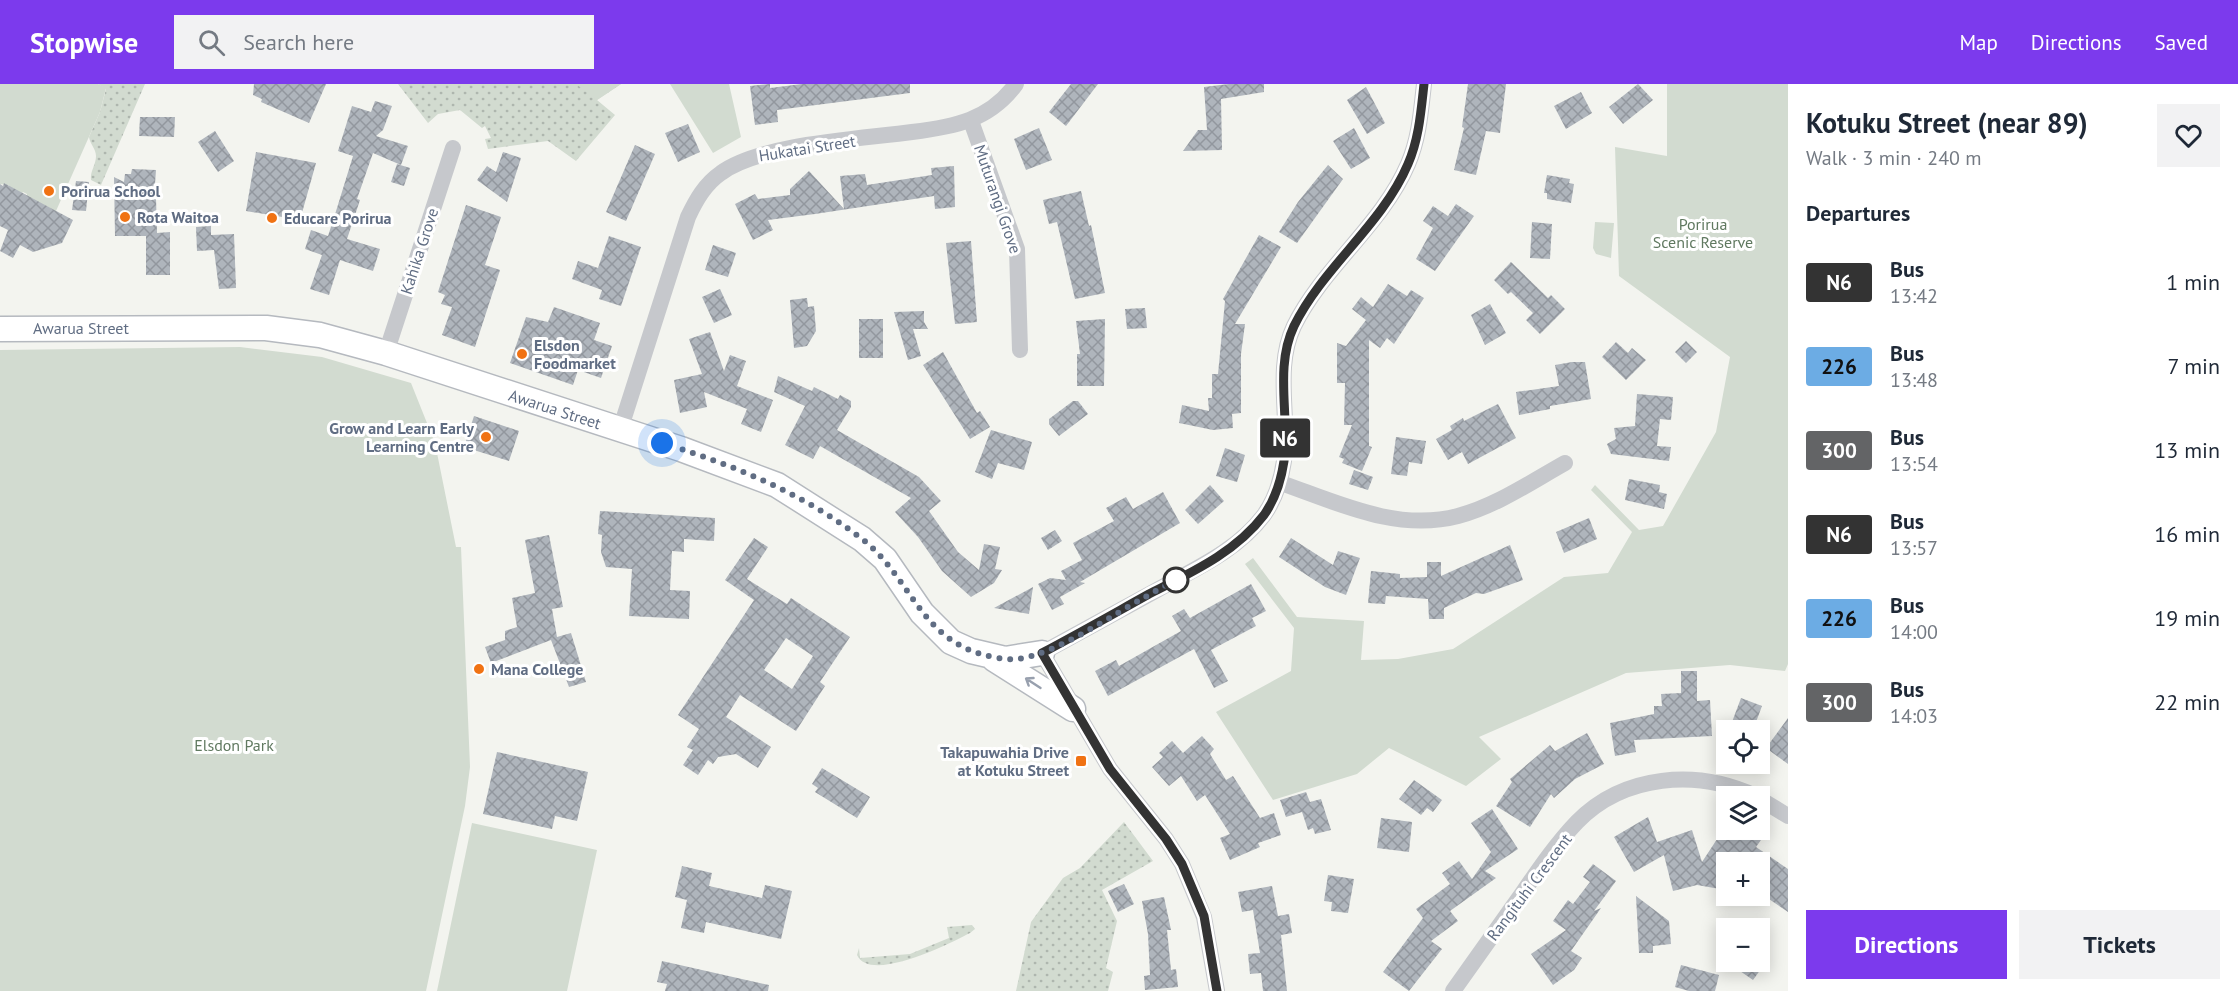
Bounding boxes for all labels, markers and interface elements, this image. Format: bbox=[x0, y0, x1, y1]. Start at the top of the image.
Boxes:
search box bbox=[174, 15, 594, 69]
text: Stopwise bbox=[30, 24, 138, 61]
icon: search bbox=[195, 26, 228, 59]
text: Search here bbox=[243, 28, 354, 56]
text: Map bbox=[1959, 29, 1998, 56]
text: Directions bbox=[2031, 29, 2122, 56]
text: Saved bbox=[2155, 29, 2208, 56]
text: Kotuku Street (near 89) bbox=[1806, 104, 2088, 141]
button: heart bbox=[2157, 104, 2220, 167]
street label: Hukatai Street bbox=[757, 130, 857, 166]
street label: Muturangi Grove bbox=[970, 142, 1026, 256]
text: Walk · 3 min · 240 m bbox=[1806, 145, 1982, 171]
place label: Porirua School bbox=[61, 181, 161, 201]
marker: Porirua School bbox=[42, 184, 56, 198]
text: Departures bbox=[1806, 199, 1910, 227]
street label: Kahika Grove bbox=[396, 205, 442, 297]
place label: Rota Waitoa bbox=[137, 207, 219, 227]
place label: Educare Porirua bbox=[284, 208, 392, 228]
marker: Rota Waitoa bbox=[118, 210, 132, 224]
marker: Educare Porirua bbox=[265, 211, 279, 225]
park label: Porirua Scenic Reserve bbox=[1653, 214, 1753, 252]
text: Bus bbox=[1890, 255, 1924, 283]
text: 1 min bbox=[2166, 268, 2220, 296]
text: N6 bbox=[1826, 269, 1852, 296]
text: 13:42 bbox=[1890, 283, 1938, 309]
street label: Awarua Street bbox=[33, 318, 129, 338]
place label: Elsdon Foodmarket bbox=[534, 335, 616, 373]
text: Bus bbox=[1890, 339, 1924, 367]
marker: Elsdon Foodmarket bbox=[515, 347, 529, 361]
text: 7 min bbox=[2168, 352, 2220, 380]
text: 226 bbox=[1821, 353, 1857, 380]
text: 13:48 bbox=[1890, 367, 1938, 393]
street label: Awarua Street bbox=[506, 385, 604, 433]
place label: Grow and Learn Early Learning Centre bbox=[329, 418, 474, 456]
line badge: N6 bbox=[1258, 418, 1312, 458]
text: Bus bbox=[1890, 423, 1924, 451]
text: N6 bbox=[1272, 425, 1298, 452]
your location bbox=[647, 428, 677, 458]
marker: Grow and Learn Early Learning Centre bbox=[479, 430, 493, 444]
text: 13 min bbox=[2154, 436, 2220, 464]
text: 300 bbox=[1821, 437, 1857, 464]
text: 13:54 bbox=[1890, 451, 1938, 477]
text: Bus bbox=[1890, 507, 1924, 535]
text: 16 min bbox=[2154, 520, 2220, 548]
text: N6 bbox=[1826, 521, 1852, 548]
text: 13:57 bbox=[1890, 535, 1938, 561]
unlabelled marker bbox=[1163, 567, 1189, 593]
text: Bus bbox=[1890, 591, 1924, 619]
text: 19 min bbox=[2154, 604, 2220, 632]
text: 226 bbox=[1821, 605, 1857, 632]
text: 14:00 bbox=[1890, 619, 1938, 645]
place label: Mana College bbox=[491, 659, 583, 679]
marker: Mana College bbox=[472, 662, 486, 676]
text: Bus bbox=[1890, 675, 1924, 703]
one-way arrow bbox=[1024, 677, 1041, 690]
text: 22 min bbox=[2154, 688, 2220, 716]
text: 300 bbox=[1821, 689, 1857, 716]
text: 14:03 bbox=[1890, 703, 1938, 729]
map controls bbox=[1716, 720, 1770, 972]
button: locate bbox=[1716, 720, 1770, 774]
park label: Elsdon Park bbox=[194, 735, 274, 755]
place label: Takapuwahia Drive at Kotuku Street bbox=[940, 742, 1069, 780]
marker: Takapuwahia Drive at Kotuku Street bbox=[1074, 754, 1088, 768]
button: layers bbox=[1716, 786, 1770, 840]
street label: Rangituhi Crescent bbox=[1482, 829, 1576, 944]
button: + bbox=[1716, 852, 1770, 906]
button: Directions bbox=[1806, 910, 2007, 979]
button: Tickets bbox=[2019, 910, 2220, 979]
button: − bbox=[1716, 918, 1770, 972]

